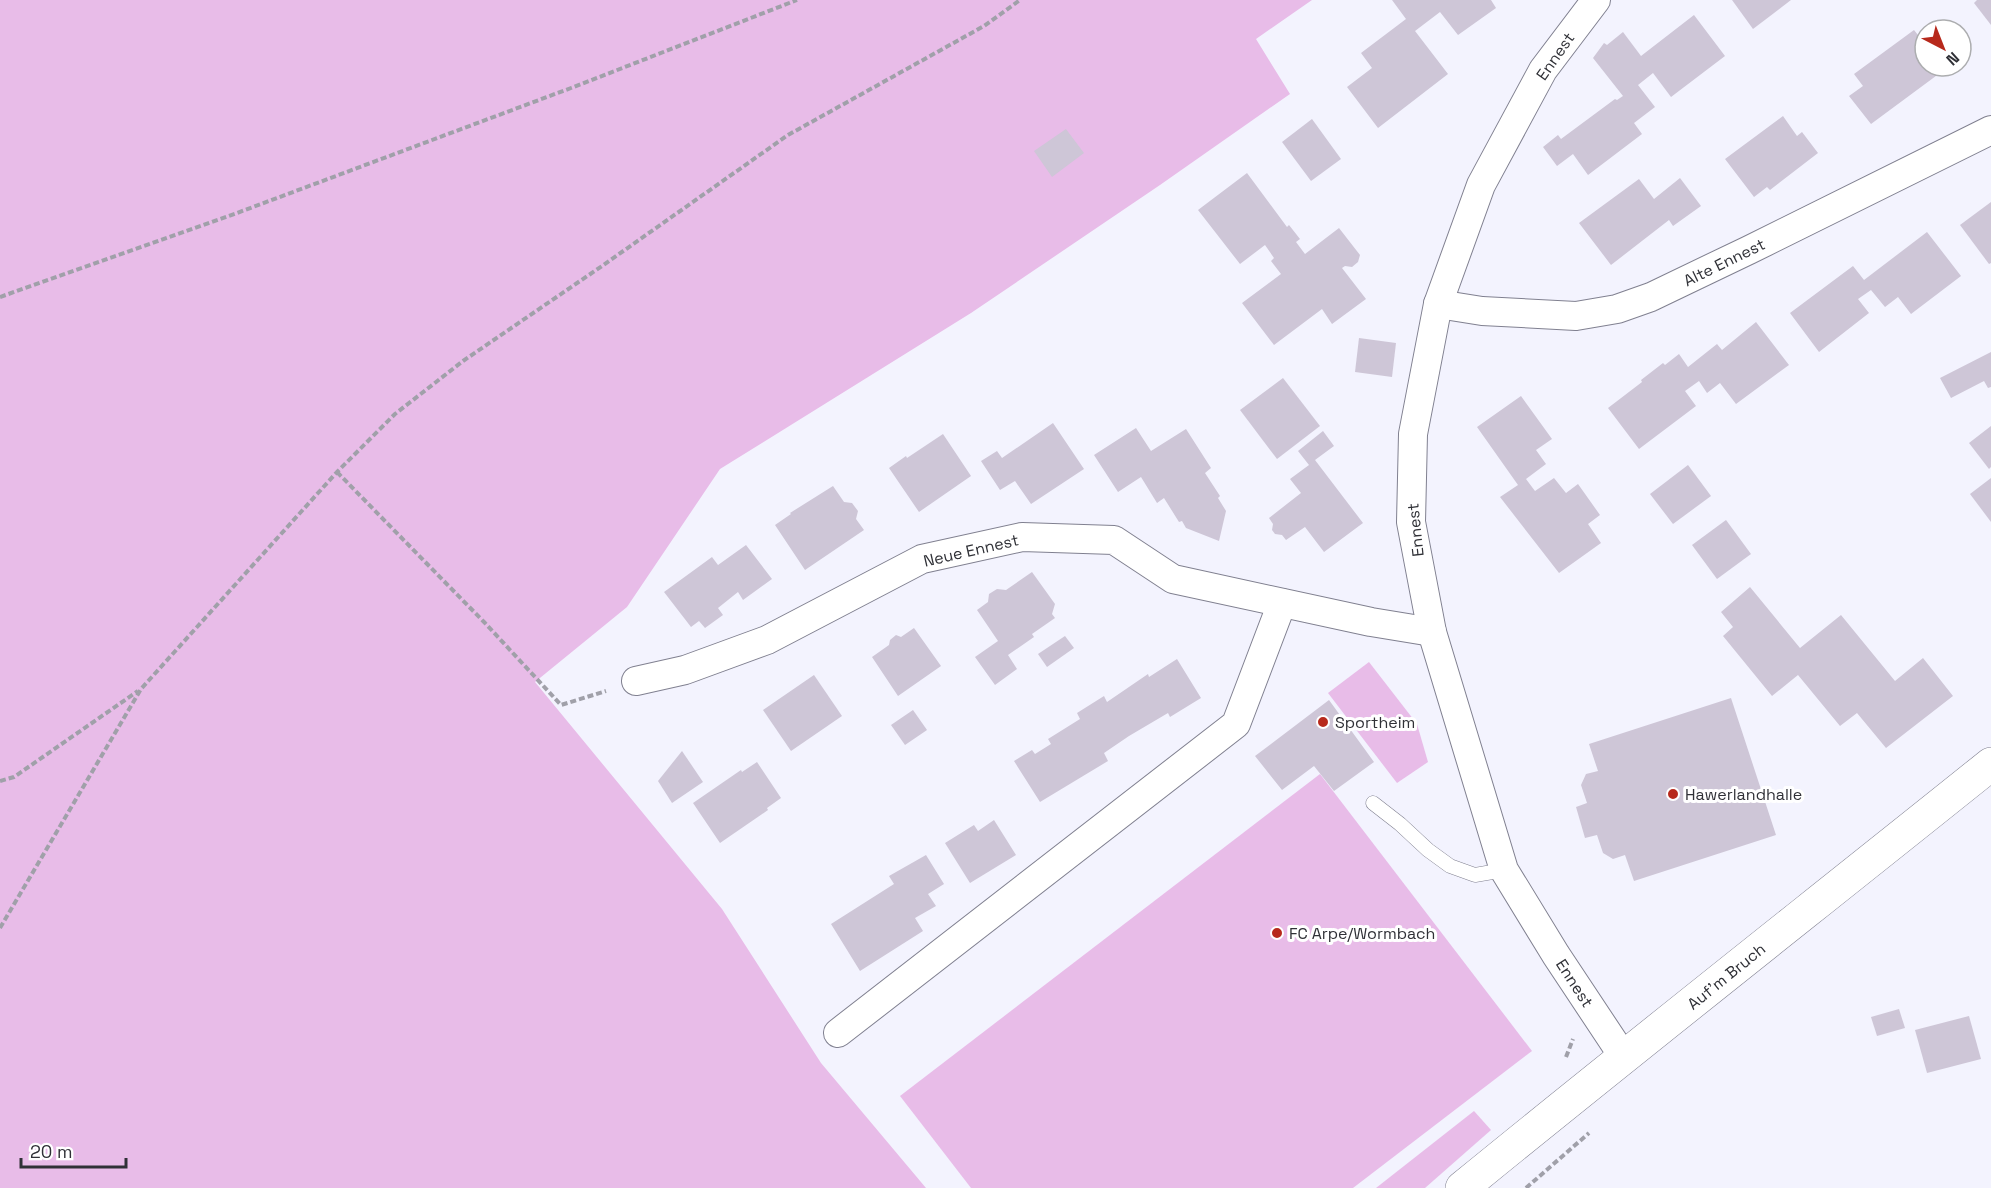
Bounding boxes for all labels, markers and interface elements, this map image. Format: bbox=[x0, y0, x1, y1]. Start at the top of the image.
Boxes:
north arrow bbox=[1913, 18, 1973, 78]
street label: Ennest bbox=[1531, 28, 1579, 84]
text: N bbox=[1942, 47, 1964, 70]
street label: Alte Ennest bbox=[1680, 234, 1769, 291]
street label: Ennest bbox=[1402, 502, 1429, 558]
street label: Neue Ennest bbox=[921, 529, 1021, 572]
place label: Sportheim bbox=[1335, 712, 1415, 733]
marker: Sportheim bbox=[1316, 715, 1330, 729]
place label: Hawerlandhalle bbox=[1685, 784, 1802, 805]
marker: Hawerlandhalle bbox=[1666, 787, 1680, 801]
place label: FC Arpe/Wormbach bbox=[1289, 923, 1435, 944]
marker: FC Arpe/Wormbach bbox=[1270, 926, 1284, 940]
street label: Auf'm Bruch bbox=[1683, 938, 1770, 1014]
street label: Ennest bbox=[1551, 955, 1598, 1012]
scale bar bbox=[21, 1131, 126, 1169]
text: 20 m bbox=[30, 1140, 73, 1163]

